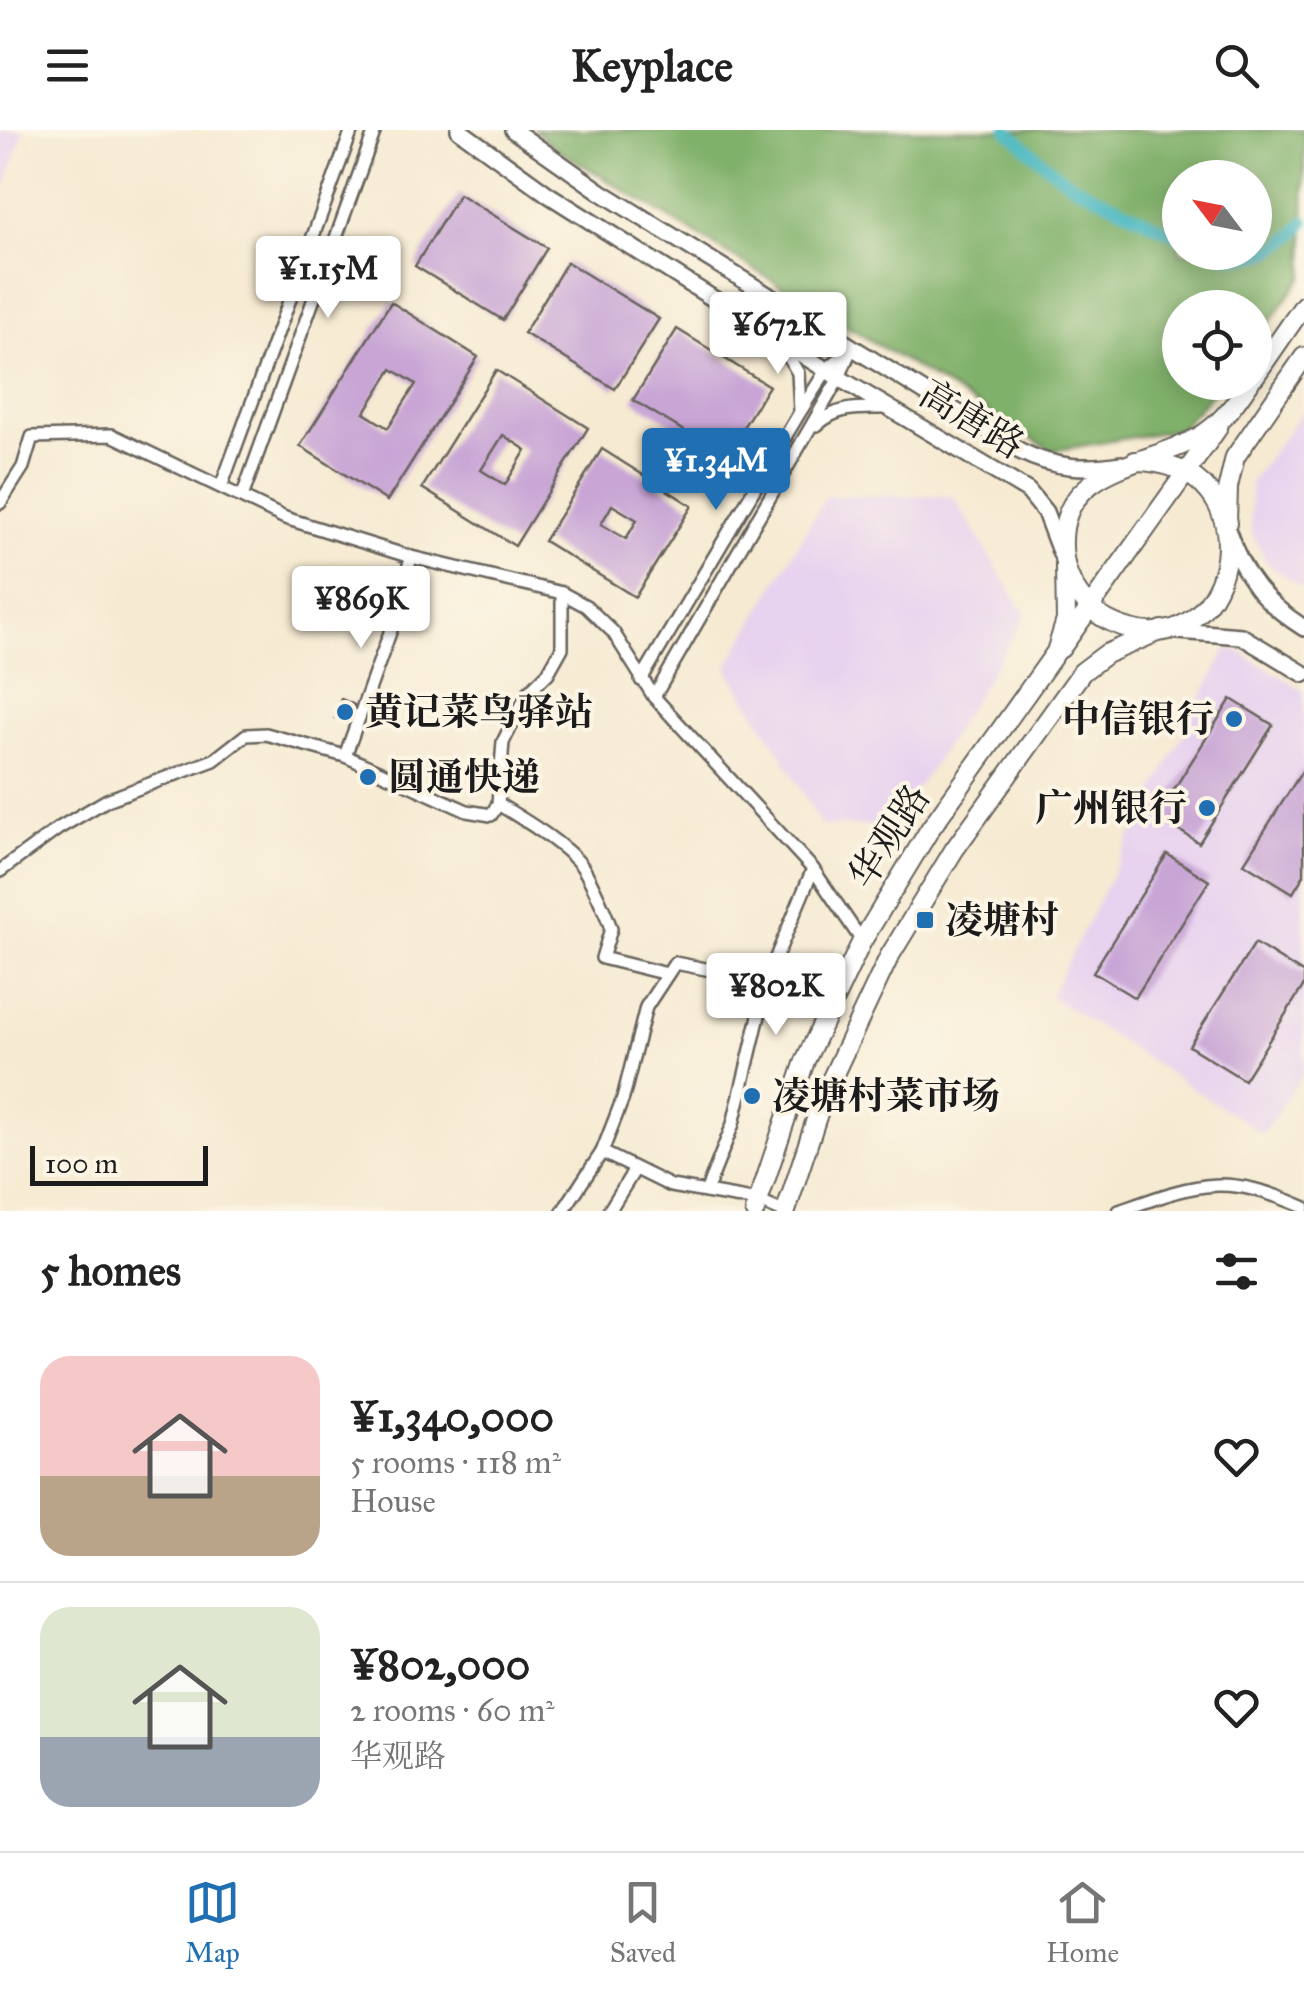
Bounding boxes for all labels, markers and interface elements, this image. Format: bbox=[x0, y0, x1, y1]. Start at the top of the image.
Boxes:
icon: menu bbox=[40, 38, 95, 93]
text: Keyplace bbox=[571, 38, 733, 93]
icon: search bbox=[1209, 38, 1264, 93]
north arrow bbox=[1162, 160, 1272, 270]
map controls bbox=[1162, 160, 1272, 400]
pin: ¥1.15M bbox=[247, 236, 409, 321]
text: ¥1.15M bbox=[278, 249, 378, 288]
button: locate bbox=[1162, 290, 1272, 400]
pin: ¥672K bbox=[708, 292, 848, 377]
text: ¥672K bbox=[732, 305, 824, 344]
street label: 高唐路 bbox=[911, 370, 1033, 468]
pin: ¥1.34M bbox=[635, 428, 797, 513]
text: ¥1.34M bbox=[664, 441, 768, 480]
pin: ¥869K bbox=[291, 566, 431, 651]
text: ¥869K bbox=[314, 579, 408, 618]
place label: 黄记菜鸟驿站 bbox=[365, 689, 593, 735]
place label: 中信银行 bbox=[1062, 696, 1214, 742]
marker: 黄记菜鸟驿站 bbox=[334, 701, 356, 723]
marker: 中信银行 bbox=[1223, 708, 1245, 730]
place label: 圆通快递 bbox=[388, 754, 540, 800]
marker: 圆通快递 bbox=[357, 766, 379, 788]
street label: 华观路 bbox=[839, 776, 939, 896]
place label: 广州银行 bbox=[1035, 785, 1187, 831]
marker: 广州银行 bbox=[1196, 797, 1218, 819]
place label: 凌塘村 bbox=[945, 897, 1059, 943]
marker: 凌塘村 bbox=[914, 909, 936, 931]
pin: ¥802K bbox=[706, 953, 846, 1038]
text: ¥802K bbox=[728, 966, 824, 1005]
place label: 凌塘村菜市场 bbox=[772, 1073, 1000, 1119]
marker: 凌塘村菜市场 bbox=[741, 1085, 763, 1107]
scale bar bbox=[30, 1141, 208, 1186]
text: 100 m bbox=[45, 1146, 118, 1181]
icon: filters bbox=[1209, 1244, 1264, 1299]
text: 5 homes bbox=[40, 1245, 181, 1297]
text: ¥1,340,000 bbox=[350, 1391, 554, 1443]
icon: home bbox=[120, 1396, 240, 1516]
icon: heart bbox=[1209, 1429, 1264, 1484]
text: 5 rooms · 118 m² bbox=[350, 1443, 561, 1482]
text: House bbox=[350, 1482, 436, 1521]
text: ¥802,000 bbox=[350, 1639, 530, 1691]
icon: home bbox=[120, 1647, 240, 1767]
icon: heart bbox=[1209, 1680, 1264, 1735]
text: 2 rooms · 60 m² bbox=[350, 1691, 555, 1730]
text: 华观路 bbox=[350, 1737, 446, 1776]
tab: Map bbox=[185, 1875, 240, 1970]
tab: Saved bbox=[610, 1875, 676, 1970]
tab: Home bbox=[1046, 1875, 1119, 1970]

